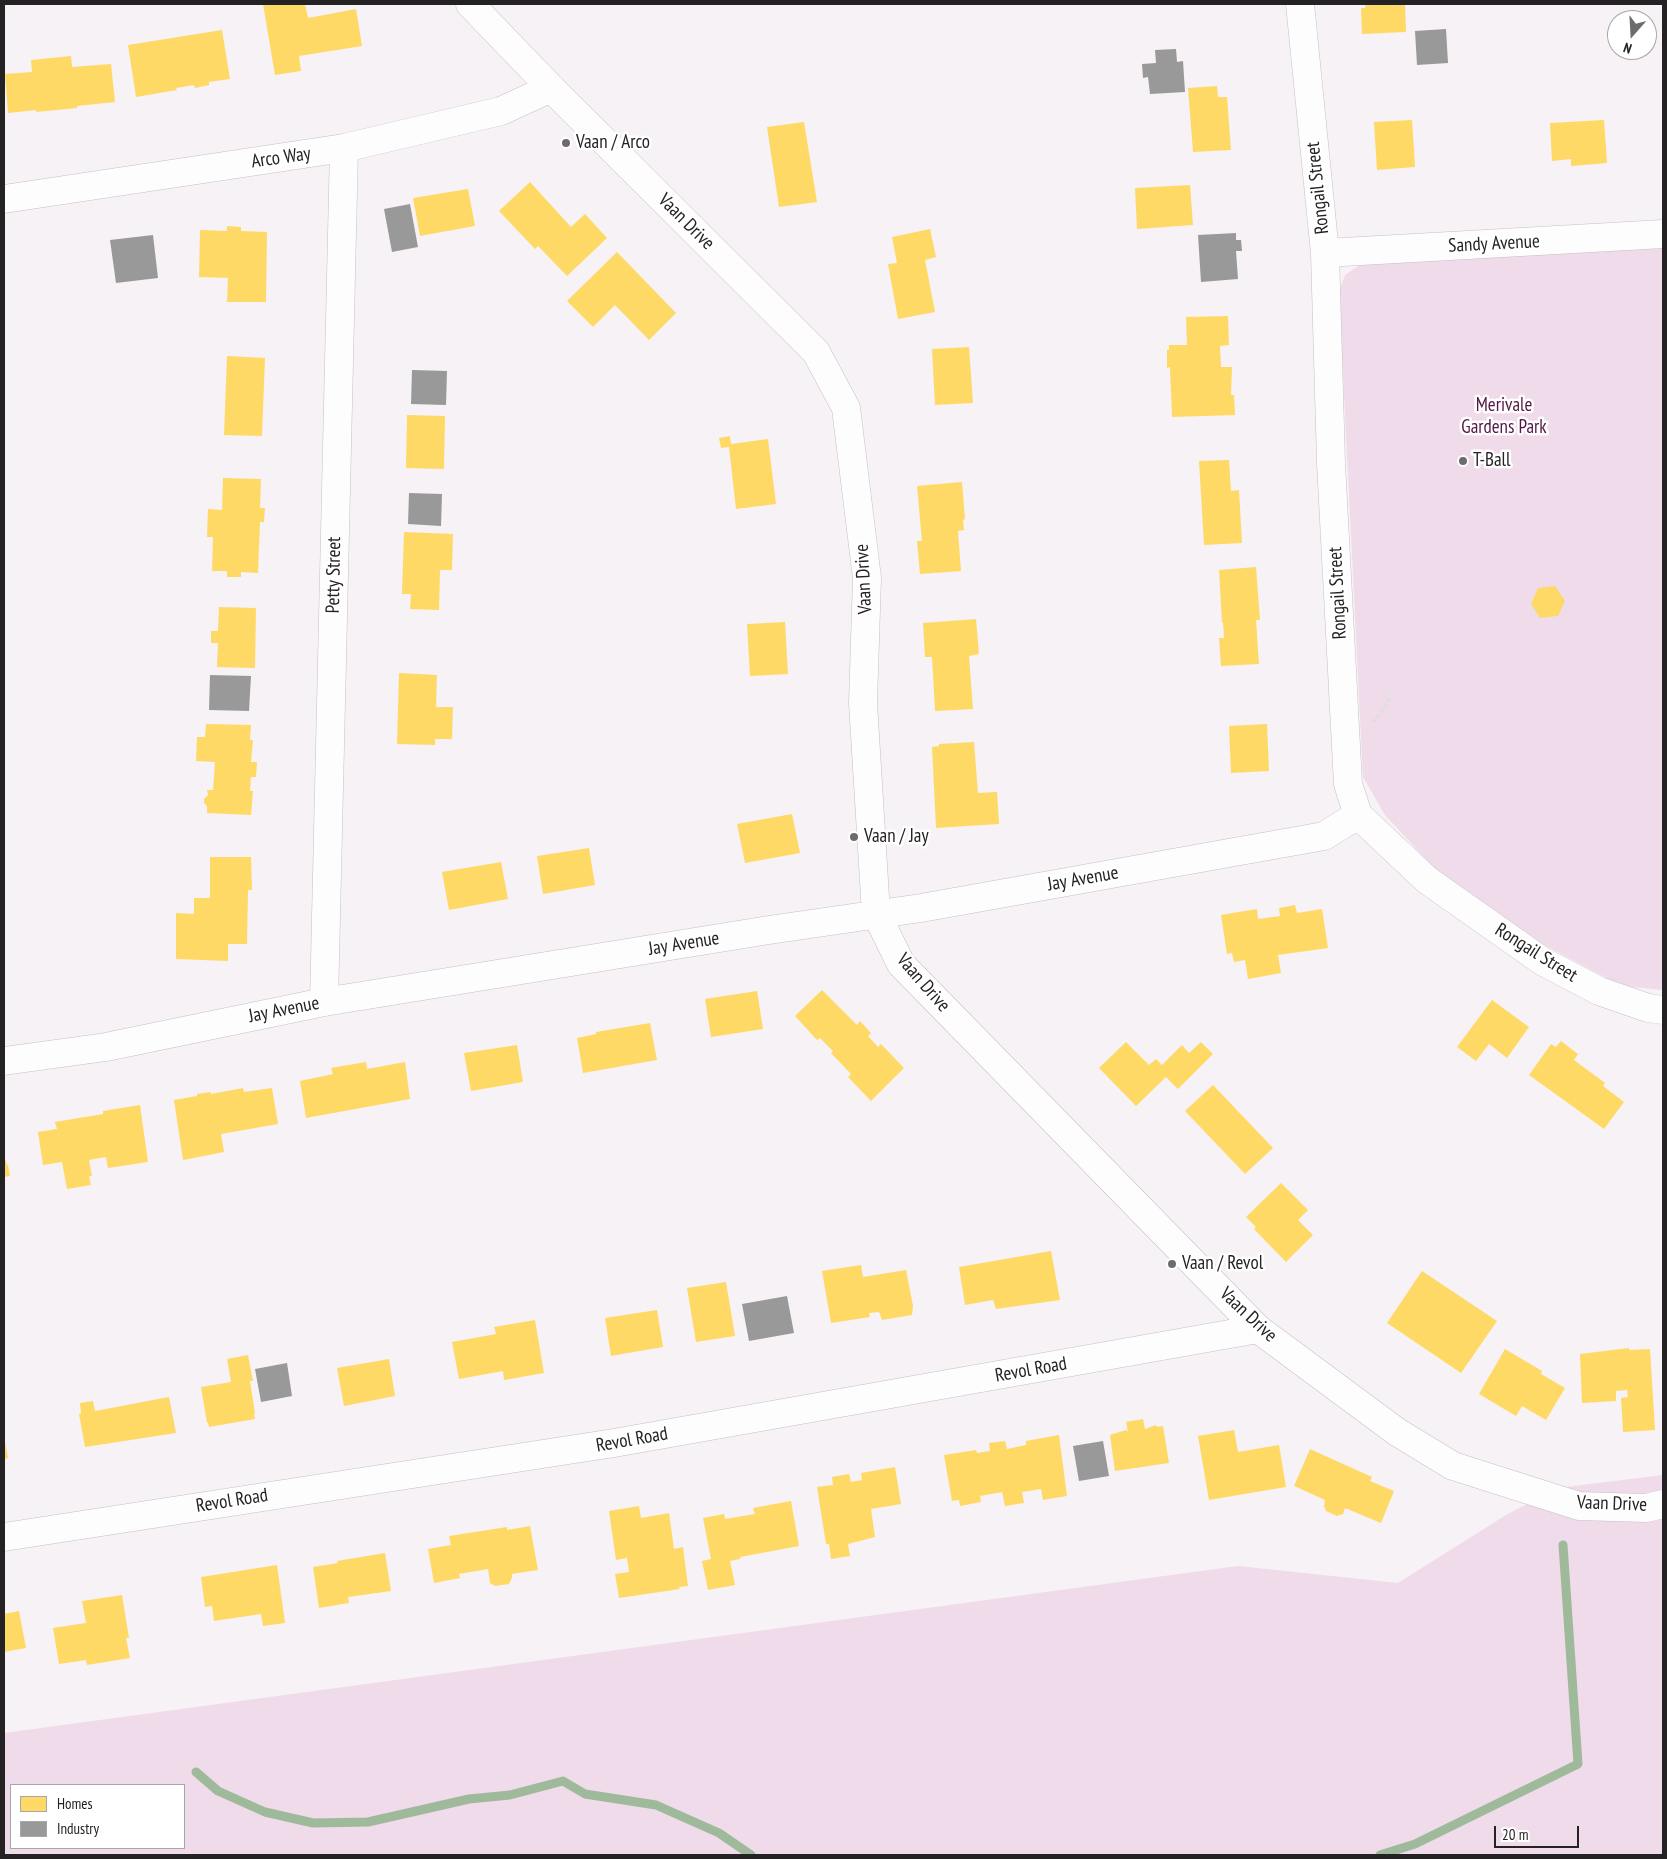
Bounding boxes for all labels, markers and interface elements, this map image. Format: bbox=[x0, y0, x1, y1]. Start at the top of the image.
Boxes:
north arrow bbox=[1607, 10, 1657, 60]
text: N bbox=[1621, 38, 1634, 58]
place label: Vaan / Arco bbox=[576, 132, 650, 154]
marker: Vaan / Arco bbox=[560, 137, 572, 149]
street label: Rongail Street bbox=[1302, 141, 1334, 235]
street label: Arco Way bbox=[250, 143, 312, 173]
street label: Vaan Drive bbox=[653, 189, 719, 255]
street label: Sandy Avenue bbox=[1448, 230, 1540, 258]
park label: Merivale Gardens Park bbox=[1461, 395, 1547, 439]
place label: T-Ball bbox=[1473, 450, 1510, 472]
marker: T-Ball bbox=[1457, 455, 1469, 467]
street label: Petty Street bbox=[322, 536, 346, 614]
street label: Vaan Drive bbox=[851, 543, 877, 615]
street label: Rongail Street bbox=[1324, 546, 1352, 640]
place label: Vaan / Jay bbox=[864, 826, 929, 848]
marker: Vaan / Jay bbox=[848, 831, 860, 843]
street label: Jay Avenue bbox=[1046, 862, 1120, 896]
street label: Rongail Street bbox=[1491, 919, 1581, 987]
street label: Jay Avenue bbox=[647, 927, 721, 961]
street label: Vaan Drive bbox=[891, 949, 955, 1017]
street label: Jay Avenue bbox=[247, 992, 321, 1028]
place label: Vaan / Revol bbox=[1182, 1253, 1263, 1275]
marker: Vaan / Revol bbox=[1166, 1258, 1178, 1270]
street label: Vaan Drive bbox=[1215, 1283, 1281, 1347]
street label: Revol Road bbox=[993, 1352, 1069, 1388]
street label: Revol Road bbox=[594, 1422, 670, 1458]
street label: Revol Road bbox=[194, 1484, 270, 1518]
street label: Vaan Drive bbox=[1577, 1491, 1647, 1517]
legend bbox=[10, 1784, 185, 1849]
text: Homes bbox=[57, 1794, 93, 1813]
scale bar bbox=[1497, 1816, 1582, 1848]
text: Industry bbox=[57, 1819, 99, 1838]
text: 20 m bbox=[1502, 1825, 1528, 1844]

